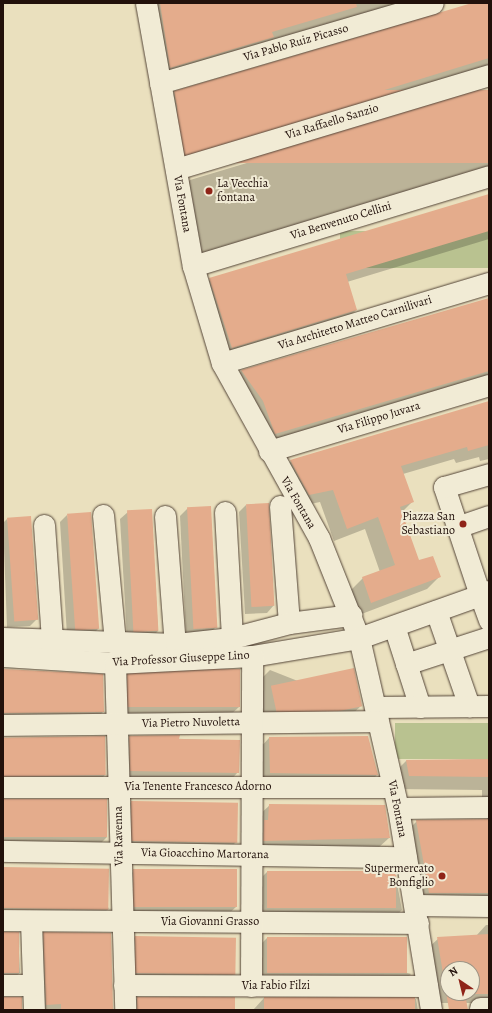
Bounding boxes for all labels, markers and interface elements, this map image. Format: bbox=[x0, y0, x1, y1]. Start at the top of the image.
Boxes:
street label: Via Pablo Ruiz Picasso bbox=[242, 21, 350, 65]
street label: Via Raffaello Sanzio bbox=[284, 101, 380, 143]
street label: Via Fontana bbox=[170, 174, 194, 234]
place label: La Vecchia fontana bbox=[217, 177, 268, 205]
marker: La Vecchia fontana bbox=[204, 186, 214, 196]
street label: Via Benvenuto Cellini bbox=[289, 199, 393, 243]
street label: Via Architetto Matteo Carnilivari bbox=[276, 293, 434, 353]
street label: Via Filippo Juvara bbox=[336, 399, 422, 437]
street label: Via Fontana bbox=[277, 474, 319, 532]
place label: Piazza San Sebastiano bbox=[402, 510, 455, 538]
marker: Piazza San Sebastiano bbox=[458, 519, 468, 529]
street label: Via Professor Giuseppe Lino bbox=[112, 648, 250, 670]
street label: Via Pietro Nuvoletta bbox=[142, 715, 240, 731]
street label: Via Fontana bbox=[384, 779, 410, 839]
street label: Via Tenente Francesco Adorno bbox=[125, 780, 271, 794]
street label: Via Ravenna bbox=[111, 806, 127, 866]
street label: Via Gioacchino Martorana bbox=[141, 846, 269, 862]
place label: Supermercato Bonfiglio bbox=[365, 862, 434, 890]
marker: Supermercato Bonfiglio bbox=[437, 871, 447, 881]
street label: Via Giovanni Grasso bbox=[161, 915, 259, 929]
north arrow bbox=[440, 961, 480, 1001]
text: N bbox=[446, 963, 461, 980]
street label: Via Fabio Filzi bbox=[242, 979, 310, 993]

